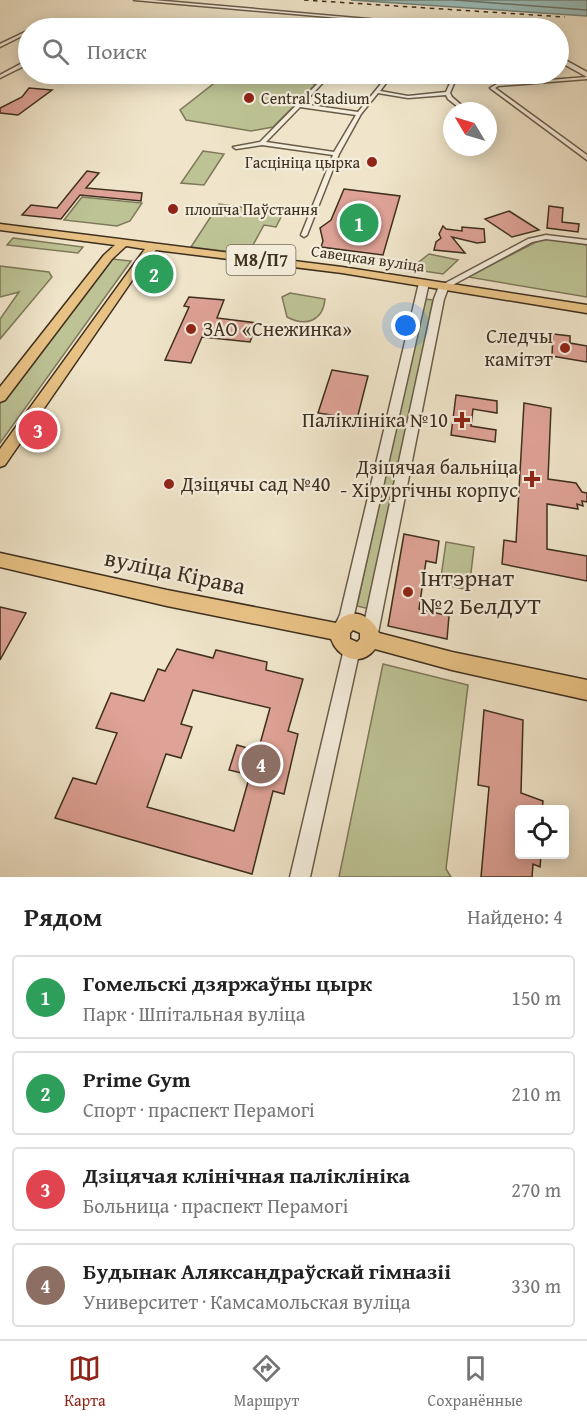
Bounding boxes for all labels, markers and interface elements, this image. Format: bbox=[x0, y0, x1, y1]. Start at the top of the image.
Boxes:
search box bbox=[18, 18, 569, 84]
icon: search bbox=[39, 35, 72, 68]
text: Поиск bbox=[87, 35, 147, 67]
place label: Central Stadium bbox=[261, 86, 370, 110]
marker: Central Stadium bbox=[242, 91, 256, 105]
north arrow bbox=[443, 102, 497, 156]
place label: Гасцініца цырка bbox=[245, 150, 360, 174]
marker: Гасцініца цырка bbox=[365, 155, 379, 169]
place label: плошча Паўстання bbox=[185, 197, 318, 221]
pin: 1 bbox=[340, 200, 378, 246]
marker: плошча Паўстання bbox=[166, 202, 180, 216]
street label: Савецкая вуліца bbox=[310, 238, 427, 278]
road number: М8/П7 bbox=[226, 245, 296, 275]
pin: 2 bbox=[134, 252, 174, 296]
your location bbox=[391, 311, 420, 340]
place label: ЗАО «Снежинка» bbox=[203, 314, 352, 343]
place label: Следчы камітэт bbox=[484, 321, 553, 373]
marker: ЗАО «Снежинка» bbox=[184, 322, 198, 336]
marker: Следчы камітэт bbox=[558, 341, 572, 355]
place label: Паліклініка №10 bbox=[302, 405, 448, 434]
pin: 3 bbox=[18, 408, 57, 452]
marker: Паліклініка №10 bbox=[453, 411, 471, 429]
place label: Дзіцячая бальніца - Хірургічны корпус bbox=[340, 452, 518, 504]
place label: Дзіцячы сад №40 bbox=[180, 469, 331, 498]
marker: Дзіцячая бальніца - Хірургічны корпус bbox=[523, 470, 541, 488]
marker: Дзіцячы сад №40 bbox=[162, 477, 176, 491]
street label: вуліца Кірава bbox=[101, 540, 249, 604]
place label: Інтэрнат №2 БелДУТ bbox=[420, 560, 541, 623]
marker: Інтэрнат №2 БелДУТ bbox=[401, 585, 415, 599]
pin: 4 bbox=[242, 742, 280, 786]
map controls bbox=[515, 805, 569, 859]
button: locate bbox=[515, 805, 569, 859]
text: Рядом bbox=[24, 897, 102, 936]
text: Найдено: 4 bbox=[467, 902, 563, 931]
text: Гомельскі дзяржаўны цырк bbox=[83, 967, 372, 999]
text: 1 bbox=[40, 983, 51, 1012]
text: 150 m bbox=[511, 983, 561, 1012]
text: Парк · Шпітальная вуліца bbox=[83, 999, 305, 1028]
text: Prime Gym bbox=[83, 1063, 191, 1095]
text: 2 bbox=[40, 1079, 51, 1108]
text: 210 m bbox=[511, 1079, 561, 1108]
text: Спорт · праспект Перамогі bbox=[83, 1095, 315, 1124]
text: Дзіцячая клінічная паліклініка bbox=[83, 1159, 410, 1191]
text: 3 bbox=[40, 1175, 51, 1204]
text: 270 m bbox=[511, 1175, 561, 1204]
text: Больница · праспект Перамогі bbox=[83, 1191, 348, 1220]
text: Будынак Аляксандраўскай гімназіі bbox=[83, 1255, 451, 1287]
text: 4 bbox=[40, 1271, 51, 1300]
text: 330 m bbox=[511, 1271, 561, 1300]
text: Университет · Камсамольская вуліца bbox=[83, 1287, 410, 1316]
tab: Карта bbox=[64, 1352, 106, 1412]
tab: Маршрут bbox=[234, 1352, 299, 1412]
tab: Сохранённые bbox=[428, 1352, 523, 1412]

